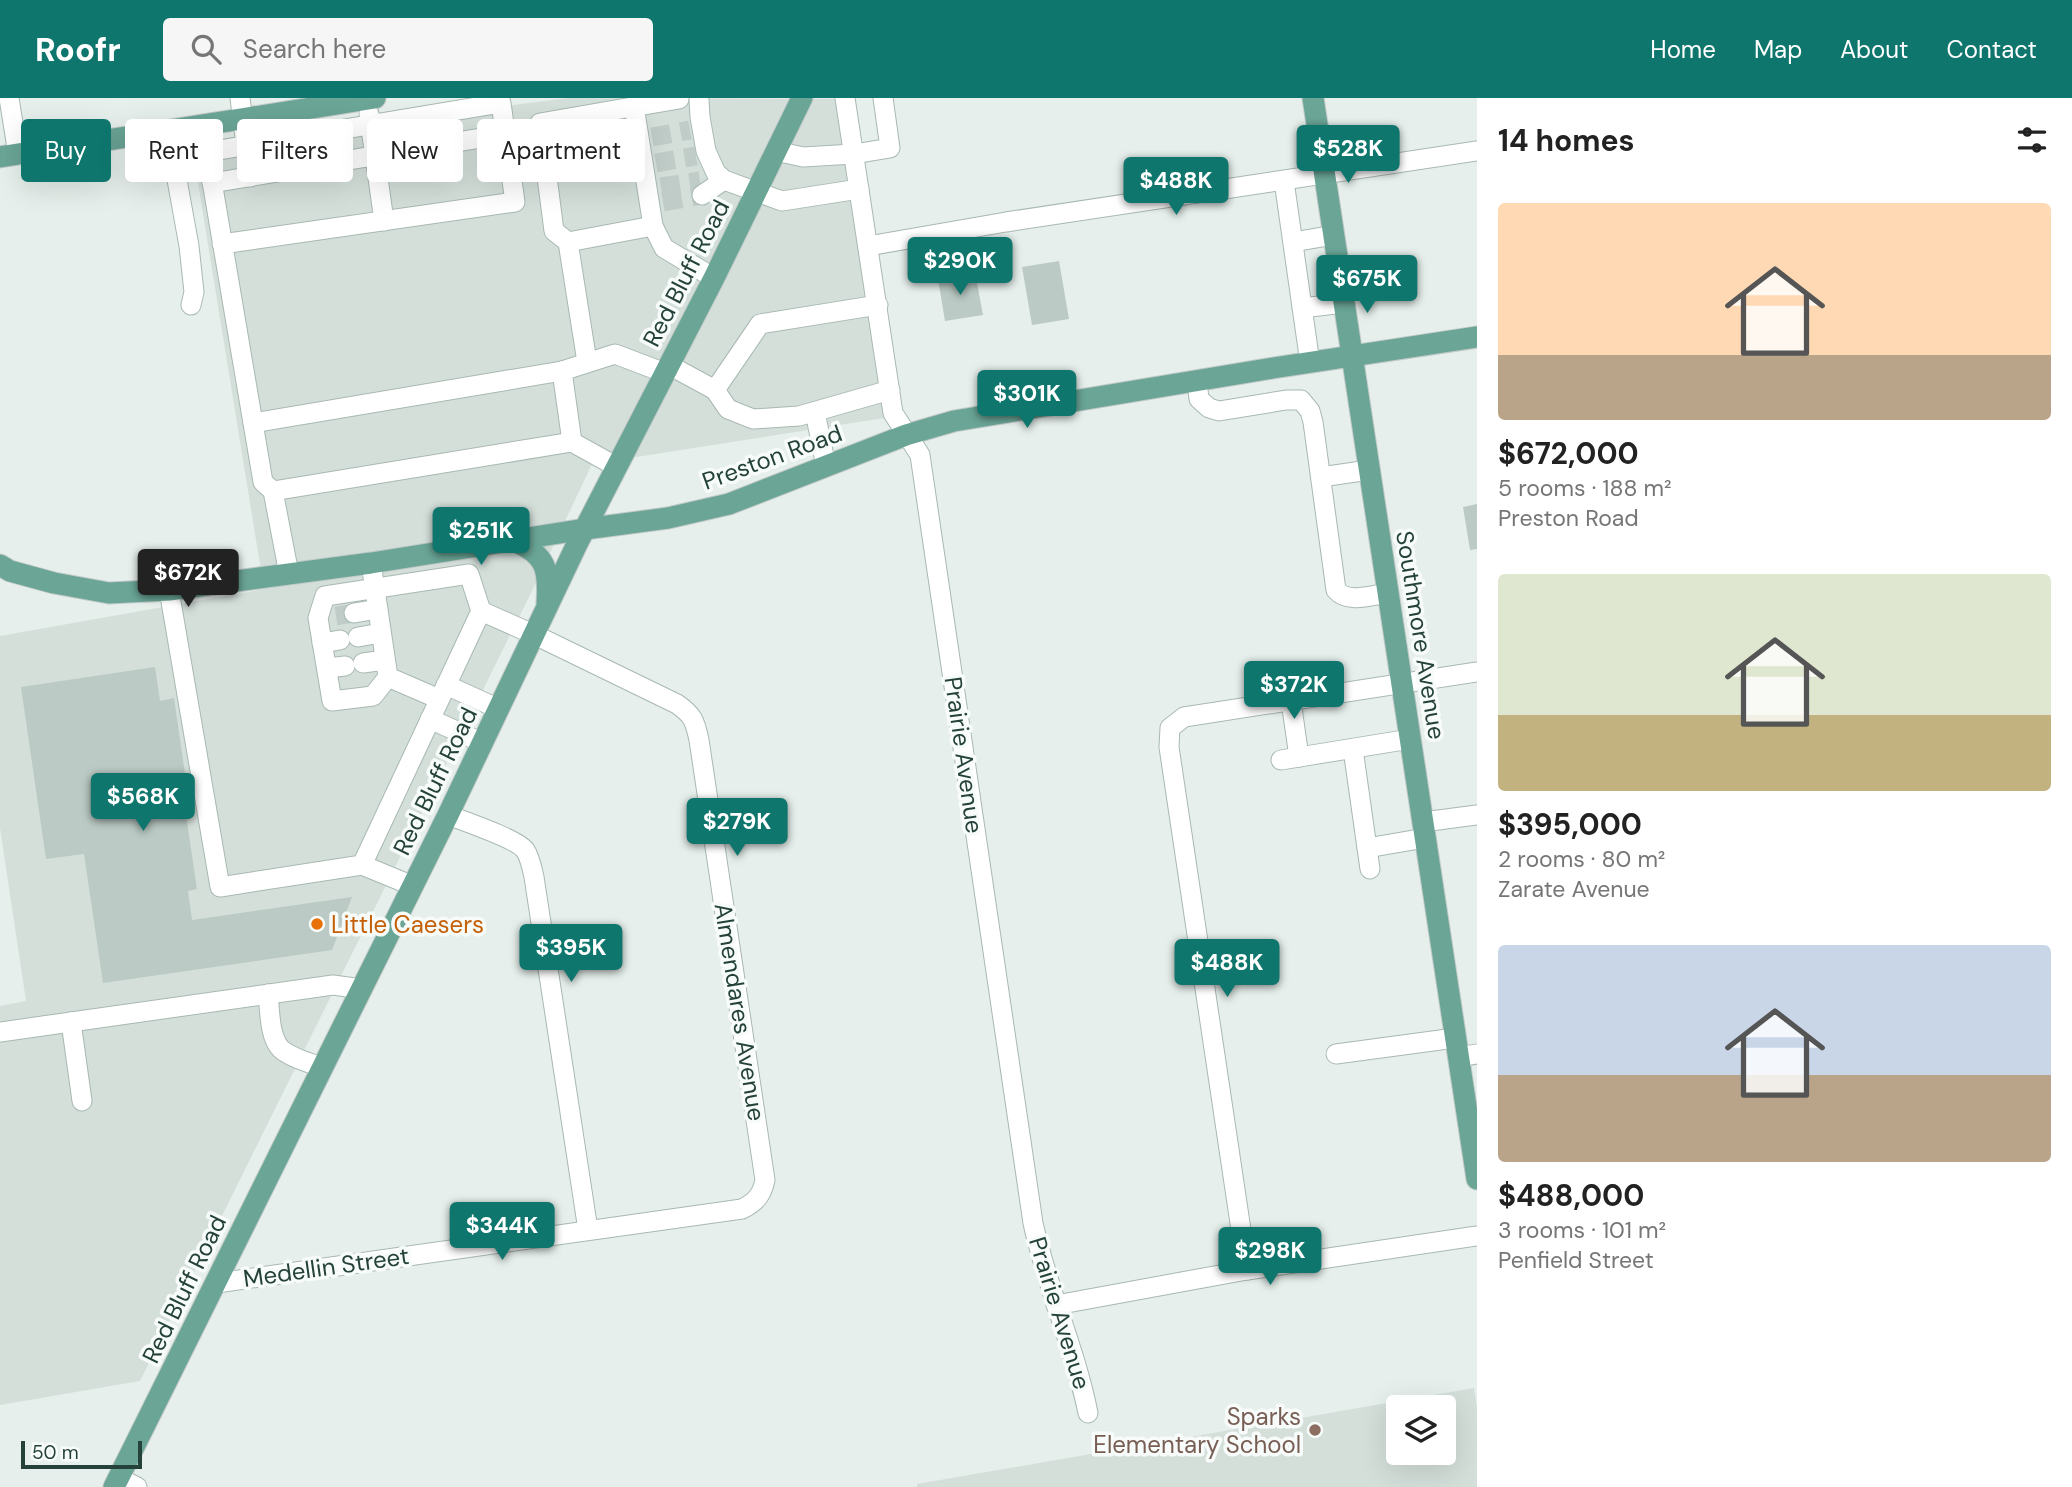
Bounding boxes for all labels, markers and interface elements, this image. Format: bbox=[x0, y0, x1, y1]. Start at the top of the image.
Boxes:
search box bbox=[163, 18, 653, 81]
text: Roofr bbox=[35, 28, 121, 71]
icon: search bbox=[187, 30, 225, 68]
text: Search here bbox=[243, 32, 386, 66]
text: Home bbox=[1650, 34, 1716, 65]
text: Map bbox=[1754, 34, 1802, 65]
text: About bbox=[1840, 34, 1909, 65]
text: Contact bbox=[1947, 34, 2037, 65]
chip: Buy bbox=[21, 119, 111, 182]
chip: Rent bbox=[125, 119, 223, 182]
chip: Filters bbox=[237, 119, 353, 182]
chip: New bbox=[367, 119, 463, 182]
chip: Apartment bbox=[477, 119, 645, 182]
text: 14 homes bbox=[1498, 121, 1635, 160]
icon: filters bbox=[2013, 121, 2051, 159]
pin: $528K bbox=[1299, 126, 1397, 185]
text: $528K bbox=[1313, 133, 1383, 163]
pin: $488K bbox=[1127, 158, 1225, 217]
text: $488K bbox=[1140, 165, 1212, 195]
street label: Red Bluff Road bbox=[636, 194, 736, 352]
pin: $290K bbox=[911, 238, 1009, 297]
text: $290K bbox=[924, 245, 996, 275]
icon: home bbox=[1712, 248, 1838, 374]
pin: $675K bbox=[1318, 256, 1416, 315]
text: $675K bbox=[1332, 263, 1402, 293]
pin: $301K bbox=[978, 370, 1076, 430]
text: $301K bbox=[993, 378, 1061, 408]
street label: Preston Road bbox=[698, 417, 846, 497]
text: $672,000 bbox=[1498, 434, 1639, 473]
text: 5 rooms · 188 m² bbox=[1498, 473, 1672, 503]
text: Preston Road bbox=[1498, 503, 1639, 533]
pin: $251K bbox=[432, 508, 530, 567]
text: $251K bbox=[449, 515, 513, 545]
street label: Southmore Avenue bbox=[1389, 529, 1453, 741]
pin: $672K bbox=[139, 550, 237, 609]
text: $672K bbox=[154, 557, 222, 587]
icon: home bbox=[1712, 619, 1838, 745]
pin: $372K bbox=[1245, 662, 1343, 721]
text: $372K bbox=[1260, 669, 1328, 699]
street label: Prairie Avenue bbox=[938, 675, 990, 835]
street label: Red Bluff Road bbox=[386, 702, 484, 860]
pin: $568K bbox=[94, 774, 192, 833]
text: $568K bbox=[107, 781, 179, 811]
pin: $279K bbox=[688, 798, 786, 858]
text: $395,000 bbox=[1498, 805, 1642, 844]
text: $279K bbox=[703, 806, 771, 836]
text: 2 rooms · 80 m² bbox=[1498, 844, 1665, 874]
text: Zarate Avenue bbox=[1498, 874, 1650, 904]
street label: Almendares Avenue bbox=[707, 901, 773, 1123]
place label: Little Caesers bbox=[331, 909, 484, 940]
marker: Little Caesers bbox=[309, 916, 325, 932]
pin: $395K bbox=[522, 924, 620, 984]
text: $395K bbox=[535, 932, 607, 962]
pin: $488K bbox=[1178, 940, 1276, 999]
text: $488K bbox=[1191, 947, 1263, 977]
icon: home bbox=[1712, 990, 1838, 1116]
text: $488,000 bbox=[1498, 1176, 1644, 1215]
pin: $344K bbox=[453, 1202, 551, 1262]
street label: Red Bluff Road bbox=[135, 1210, 233, 1368]
text: $344K bbox=[466, 1210, 538, 1240]
text: 3 rooms · 101 m² bbox=[1498, 1215, 1666, 1245]
pin: $298K bbox=[1221, 1228, 1319, 1287]
street label: Prairie Avenue bbox=[1022, 1233, 1098, 1393]
text: $298K bbox=[1234, 1235, 1306, 1265]
street label: Medellin Street bbox=[241, 1240, 411, 1294]
text: Penfield Street bbox=[1498, 1245, 1654, 1275]
map controls bbox=[1386, 1395, 1456, 1465]
button: layers bbox=[1386, 1395, 1456, 1465]
place label: Sparks Elementary School bbox=[1093, 1401, 1301, 1460]
marker: Sparks Elementary School bbox=[1307, 1422, 1323, 1438]
scale bar bbox=[21, 1438, 142, 1470]
text: 50 m bbox=[32, 1440, 79, 1465]

